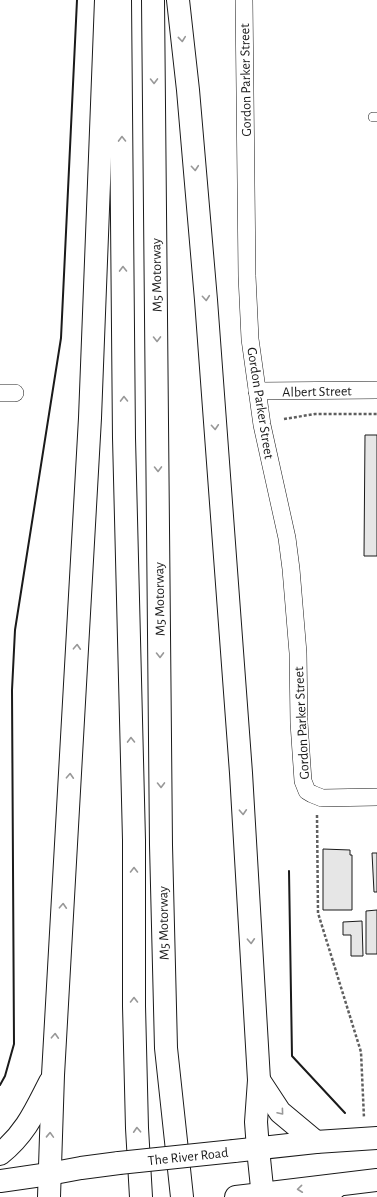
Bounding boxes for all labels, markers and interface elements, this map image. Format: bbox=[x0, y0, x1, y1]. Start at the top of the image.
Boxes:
street label: Gordon Parker Street bbox=[238, 23, 254, 137]
one-way arrow bbox=[177, 36, 186, 42]
one-way arrow bbox=[150, 78, 158, 84]
one-way arrow bbox=[118, 136, 126, 142]
one-way arrow bbox=[190, 165, 199, 171]
street label: M5 Motorway bbox=[149, 238, 165, 312]
one-way arrow bbox=[119, 266, 127, 272]
one-way arrow bbox=[201, 295, 210, 301]
one-way arrow bbox=[153, 336, 161, 342]
street label: Gordon Parker Street bbox=[244, 346, 276, 461]
street label: Albert Street bbox=[282, 384, 352, 400]
one-way arrow bbox=[120, 396, 128, 402]
one-way arrow bbox=[211, 424, 220, 430]
one-way arrow bbox=[154, 466, 162, 472]
street label: M5 Motorway bbox=[152, 562, 168, 636]
one-way arrow bbox=[73, 644, 82, 650]
one-way arrow bbox=[155, 652, 164, 658]
street label: Gordon Parker Street bbox=[292, 666, 312, 780]
one-way arrow bbox=[127, 737, 135, 743]
one-way arrow bbox=[65, 773, 74, 779]
one-way arrow bbox=[157, 782, 165, 788]
one-way arrow bbox=[239, 809, 248, 815]
one-way arrow bbox=[130, 867, 138, 873]
street label: M5 Motorway bbox=[156, 886, 172, 960]
one-way arrow bbox=[58, 903, 67, 909]
one-way arrow bbox=[247, 938, 255, 944]
one-way arrow bbox=[130, 997, 138, 1003]
one-way arrow bbox=[51, 1033, 60, 1039]
one-way arrow bbox=[277, 1107, 284, 1115]
one-way arrow bbox=[132, 1127, 141, 1133]
one-way arrow bbox=[46, 1132, 55, 1138]
street label: The River Road bbox=[147, 1146, 229, 1168]
one-way arrow bbox=[297, 1184, 303, 1193]

